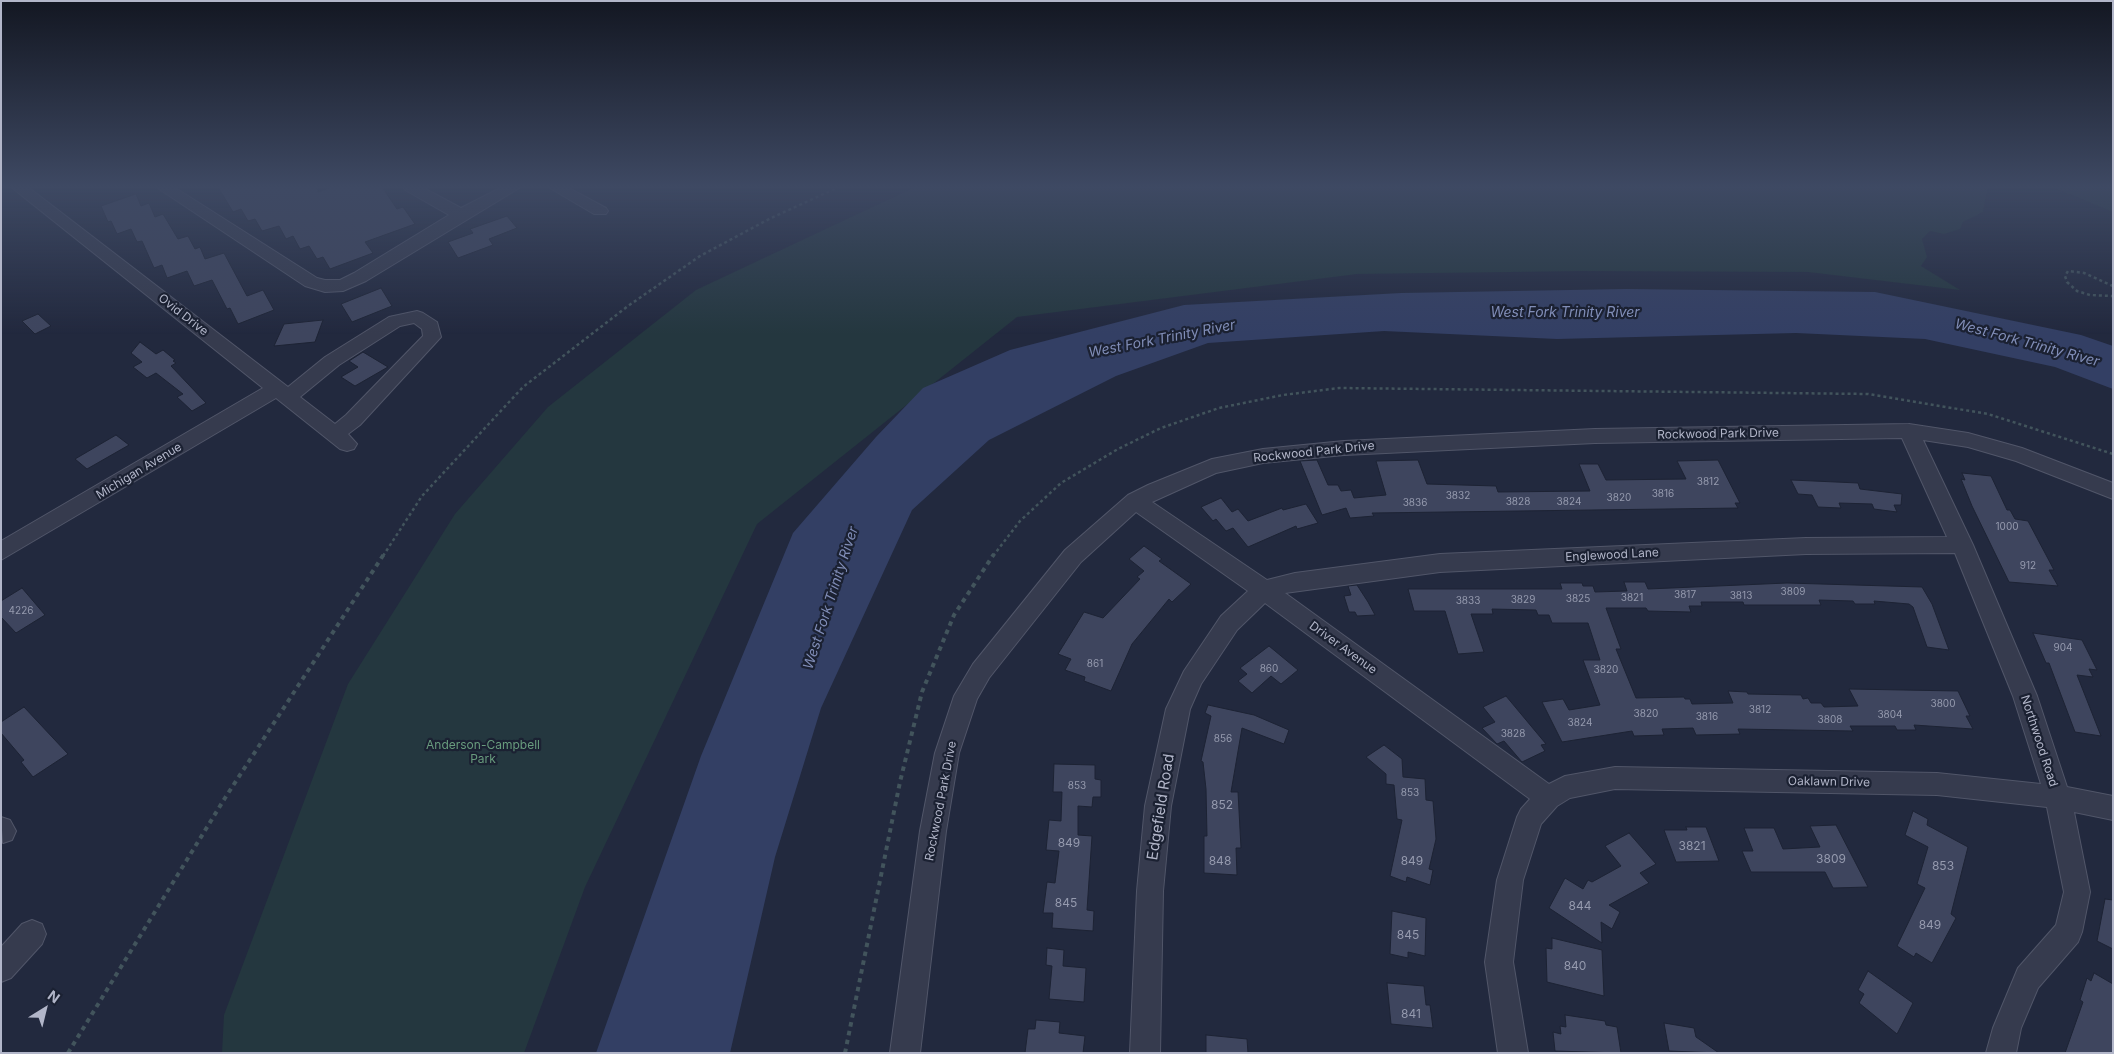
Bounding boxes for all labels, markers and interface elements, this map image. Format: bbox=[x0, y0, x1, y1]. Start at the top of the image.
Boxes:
street label: Ovid Drive bbox=[155, 291, 211, 339]
water label: West Fork Trinity River bbox=[1490, 305, 1640, 321]
water label: West Fork Trinity River bbox=[1953, 316, 2101, 370]
water label: West Fork Trinity River bbox=[1087, 317, 1237, 361]
street label: Rockwood Park Drive bbox=[1657, 426, 1779, 442]
street label: Rockwood Park Drive bbox=[1253, 438, 1375, 466]
street label: Michigan Avenue bbox=[94, 440, 184, 502]
house number: 3812 bbox=[1697, 476, 1719, 488]
house number: 3816 bbox=[1652, 488, 1674, 500]
house number: 3832 bbox=[1446, 490, 1470, 502]
house number: 3820 bbox=[1607, 492, 1631, 504]
house number: 3828 bbox=[1506, 496, 1530, 508]
house number: 3824 bbox=[1557, 496, 1581, 508]
house number: 3836 bbox=[1403, 497, 1427, 509]
house number: 1000 bbox=[1996, 521, 2018, 533]
water label: West Fork Trinity River bbox=[800, 524, 862, 672]
street label: Englewood Lane bbox=[1565, 545, 1659, 565]
house number: 912 bbox=[2020, 560, 2036, 572]
house number: 3809 bbox=[1781, 586, 1805, 598]
house number: 3817 bbox=[1674, 589, 1696, 601]
house number: 3813 bbox=[1730, 590, 1752, 602]
house number: 3821 bbox=[1621, 592, 1643, 604]
house number: 3825 bbox=[1566, 593, 1590, 605]
house number: 3829 bbox=[1511, 594, 1535, 606]
house number: 3833 bbox=[1456, 595, 1480, 607]
house number: 4226 bbox=[9, 605, 33, 617]
street label: Driver Avenue bbox=[1306, 619, 1380, 677]
house number: 904 bbox=[2054, 642, 2072, 654]
house number: 861 bbox=[1087, 658, 1103, 670]
house number: 860 bbox=[1260, 663, 1278, 675]
house number: 3820 bbox=[1594, 664, 1618, 676]
street label: Northwood Road bbox=[2017, 693, 2061, 789]
house number: 3800 bbox=[1931, 698, 1955, 710]
house number: 3812 bbox=[1749, 704, 1771, 716]
house number: 3820 bbox=[1634, 708, 1658, 720]
house number: 3804 bbox=[1877, 709, 1903, 721]
house number: 3816 bbox=[1696, 711, 1718, 723]
house number: 3808 bbox=[1818, 714, 1842, 726]
house number: 3824 bbox=[1568, 717, 1592, 729]
house number: 3828 bbox=[1501, 728, 1525, 740]
house number: 856 bbox=[1214, 733, 1232, 745]
park label: Anderson-Campbell Park bbox=[426, 738, 540, 766]
street label: Rockwood Park Drive bbox=[922, 740, 960, 862]
street label: Edgefield Road bbox=[1144, 753, 1178, 861]
street label: Oaklawn Drive bbox=[1788, 774, 1870, 790]
house number: 853 bbox=[1068, 780, 1086, 792]
house number: 853 bbox=[1401, 787, 1419, 799]
house number: 852 bbox=[1211, 798, 1233, 812]
house number: 849 bbox=[1058, 836, 1080, 850]
house number: 3821 bbox=[1678, 839, 1706, 853]
house number: 3809 bbox=[1816, 852, 1846, 866]
house number: 848 bbox=[1209, 854, 1231, 868]
house number: 849 bbox=[1401, 854, 1423, 868]
house number: 853 bbox=[1932, 859, 1954, 873]
house number: 845 bbox=[1055, 896, 1077, 910]
house number: 844 bbox=[1569, 899, 1591, 913]
house number: 849 bbox=[1919, 918, 1941, 932]
house number: 845 bbox=[1397, 928, 1419, 942]
house number: 840 bbox=[1564, 959, 1586, 973]
north arrow bbox=[20, 984, 70, 1034]
text: N bbox=[45, 986, 63, 1006]
house number: 841 bbox=[1401, 1007, 1421, 1021]

